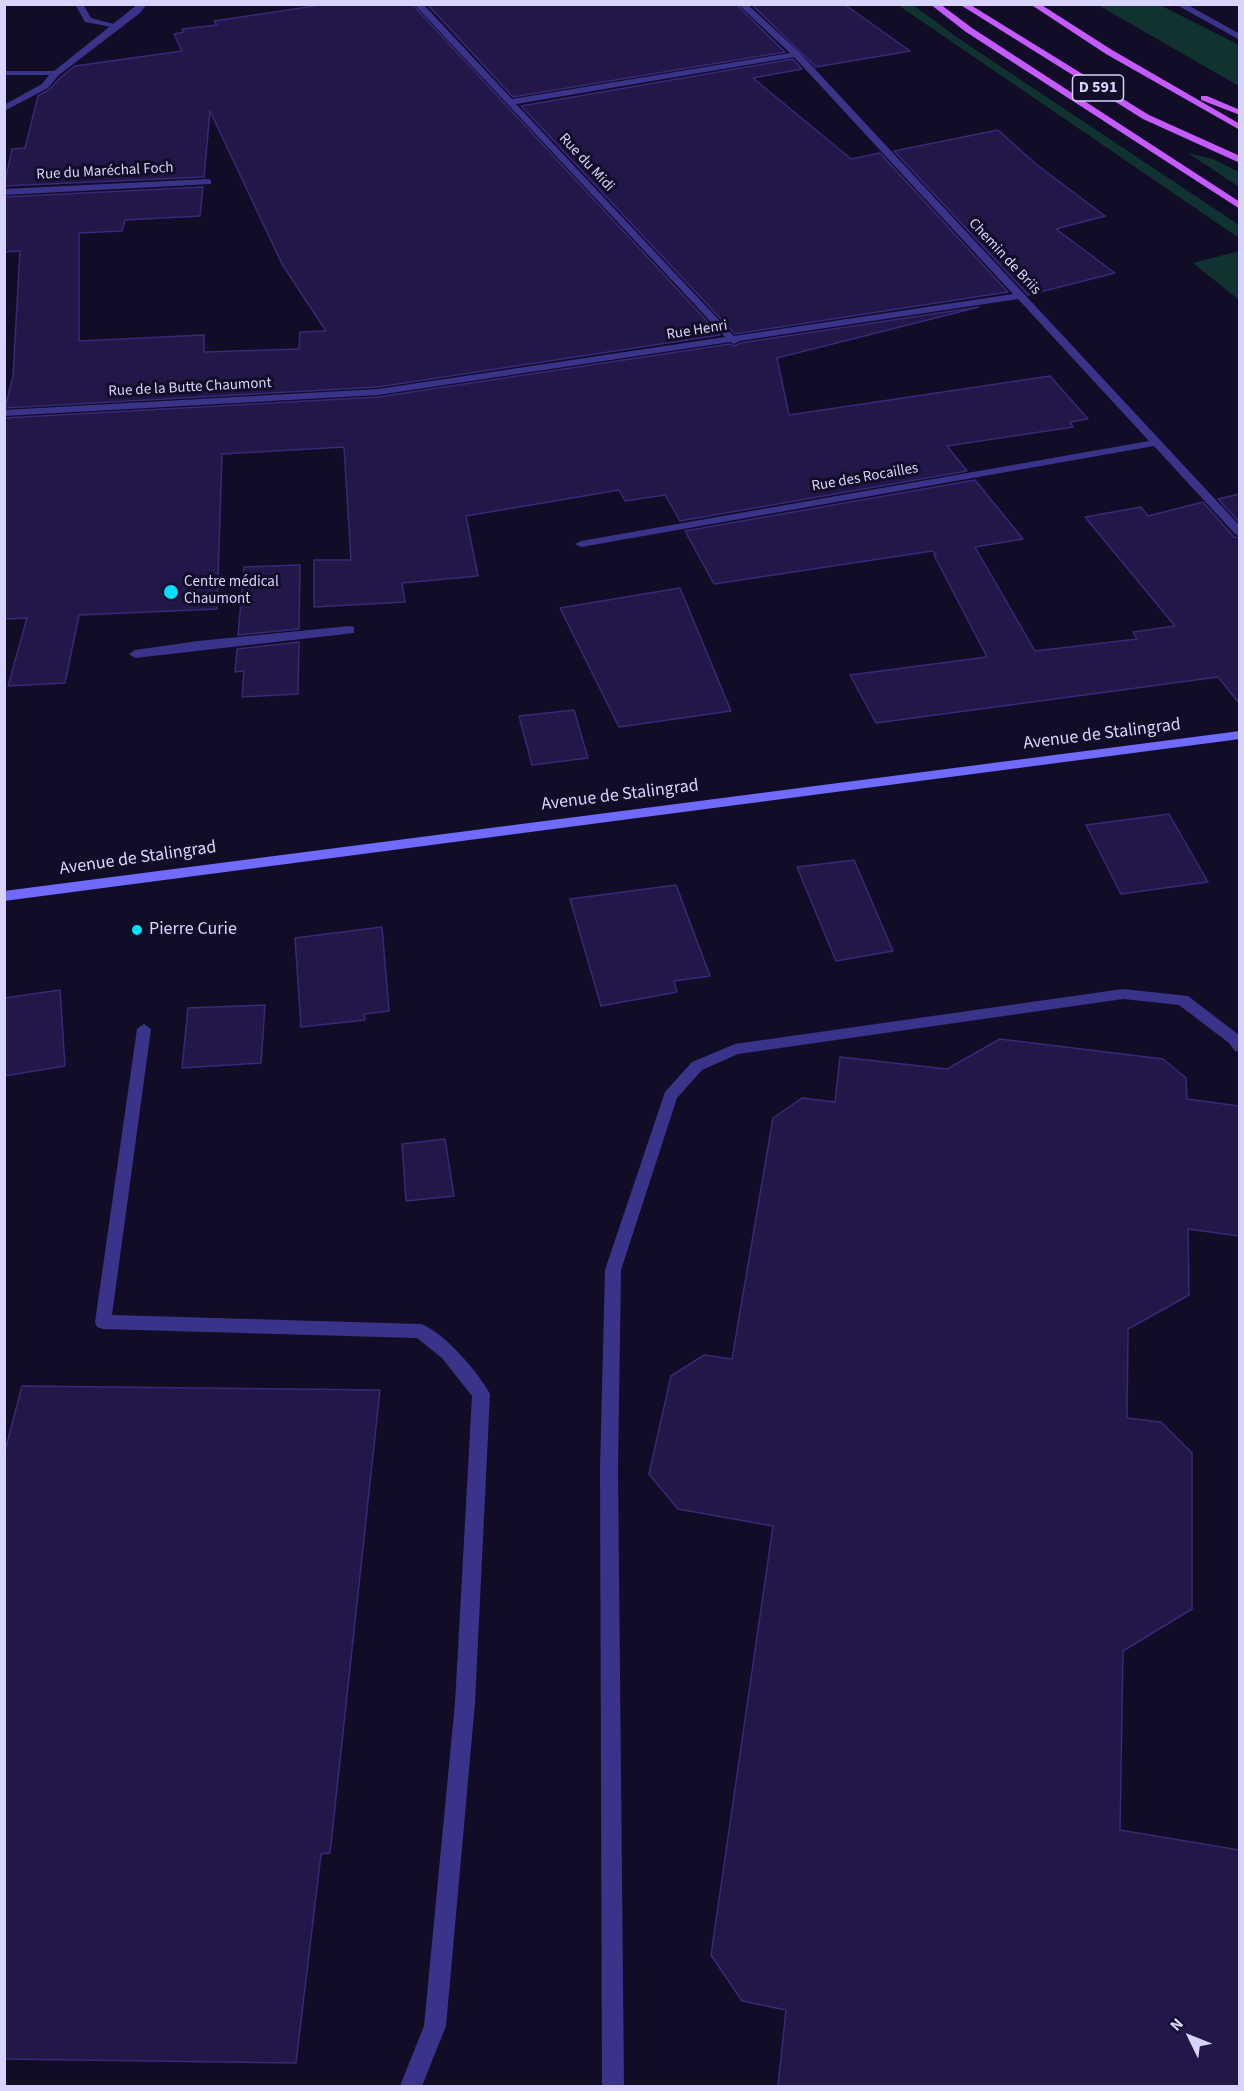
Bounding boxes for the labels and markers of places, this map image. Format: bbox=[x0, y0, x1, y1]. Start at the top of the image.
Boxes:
place label: Centre médical Chaumont bbox=[184, 574, 279, 609]
marker: Centre médical Chaumont bbox=[162, 583, 180, 601]
place label: Pierre Curie bbox=[149, 919, 237, 941]
marker: Pierre Curie bbox=[130, 923, 144, 937]

